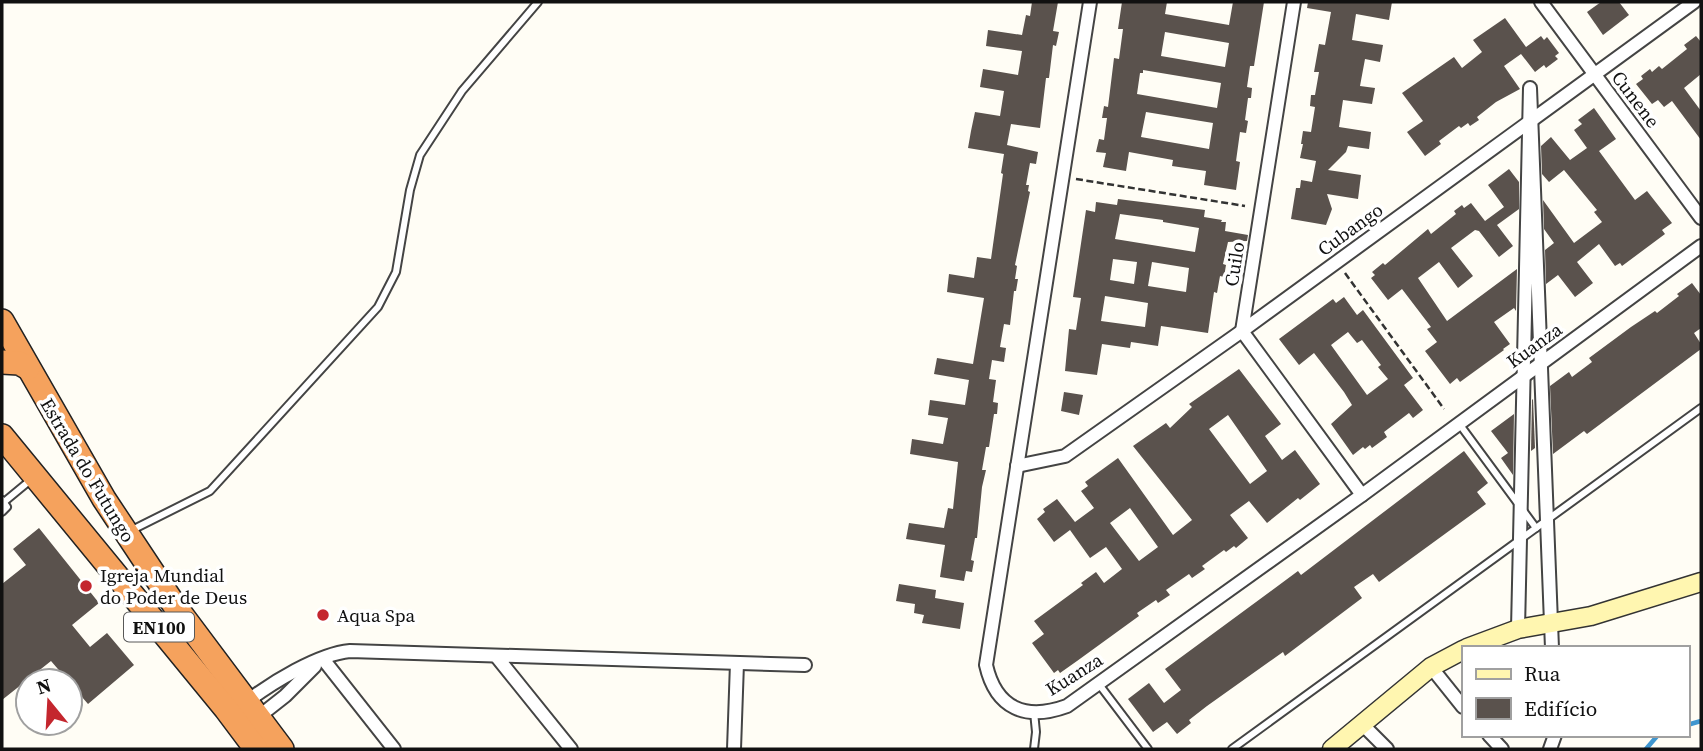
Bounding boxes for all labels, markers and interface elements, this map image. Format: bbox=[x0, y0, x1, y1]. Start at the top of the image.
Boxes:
street label: Cunene bbox=[1606, 65, 1666, 133]
street label: Cubango bbox=[1312, 196, 1388, 262]
street label: Cuilo bbox=[1218, 240, 1250, 288]
street label: Kuanza bbox=[1501, 316, 1567, 374]
street label: Estrada do Futungo bbox=[35, 393, 141, 547]
place label: Igreja Mundial do Poder de Deus bbox=[100, 562, 247, 610]
marker: Igreja Mundial do Poder de Deus bbox=[78, 578, 94, 594]
place label: Aqua Spa bbox=[337, 602, 416, 628]
marker: Aqua Spa bbox=[315, 607, 331, 623]
road number: EN100 bbox=[124, 612, 194, 642]
street label: Kuanza bbox=[1040, 646, 1108, 702]
legend bbox=[1462, 646, 1689, 737]
text: Rua bbox=[1524, 659, 1561, 688]
north arrow bbox=[14, 667, 84, 737]
text: N bbox=[33, 671, 54, 700]
text: Edifício bbox=[1524, 694, 1597, 723]

